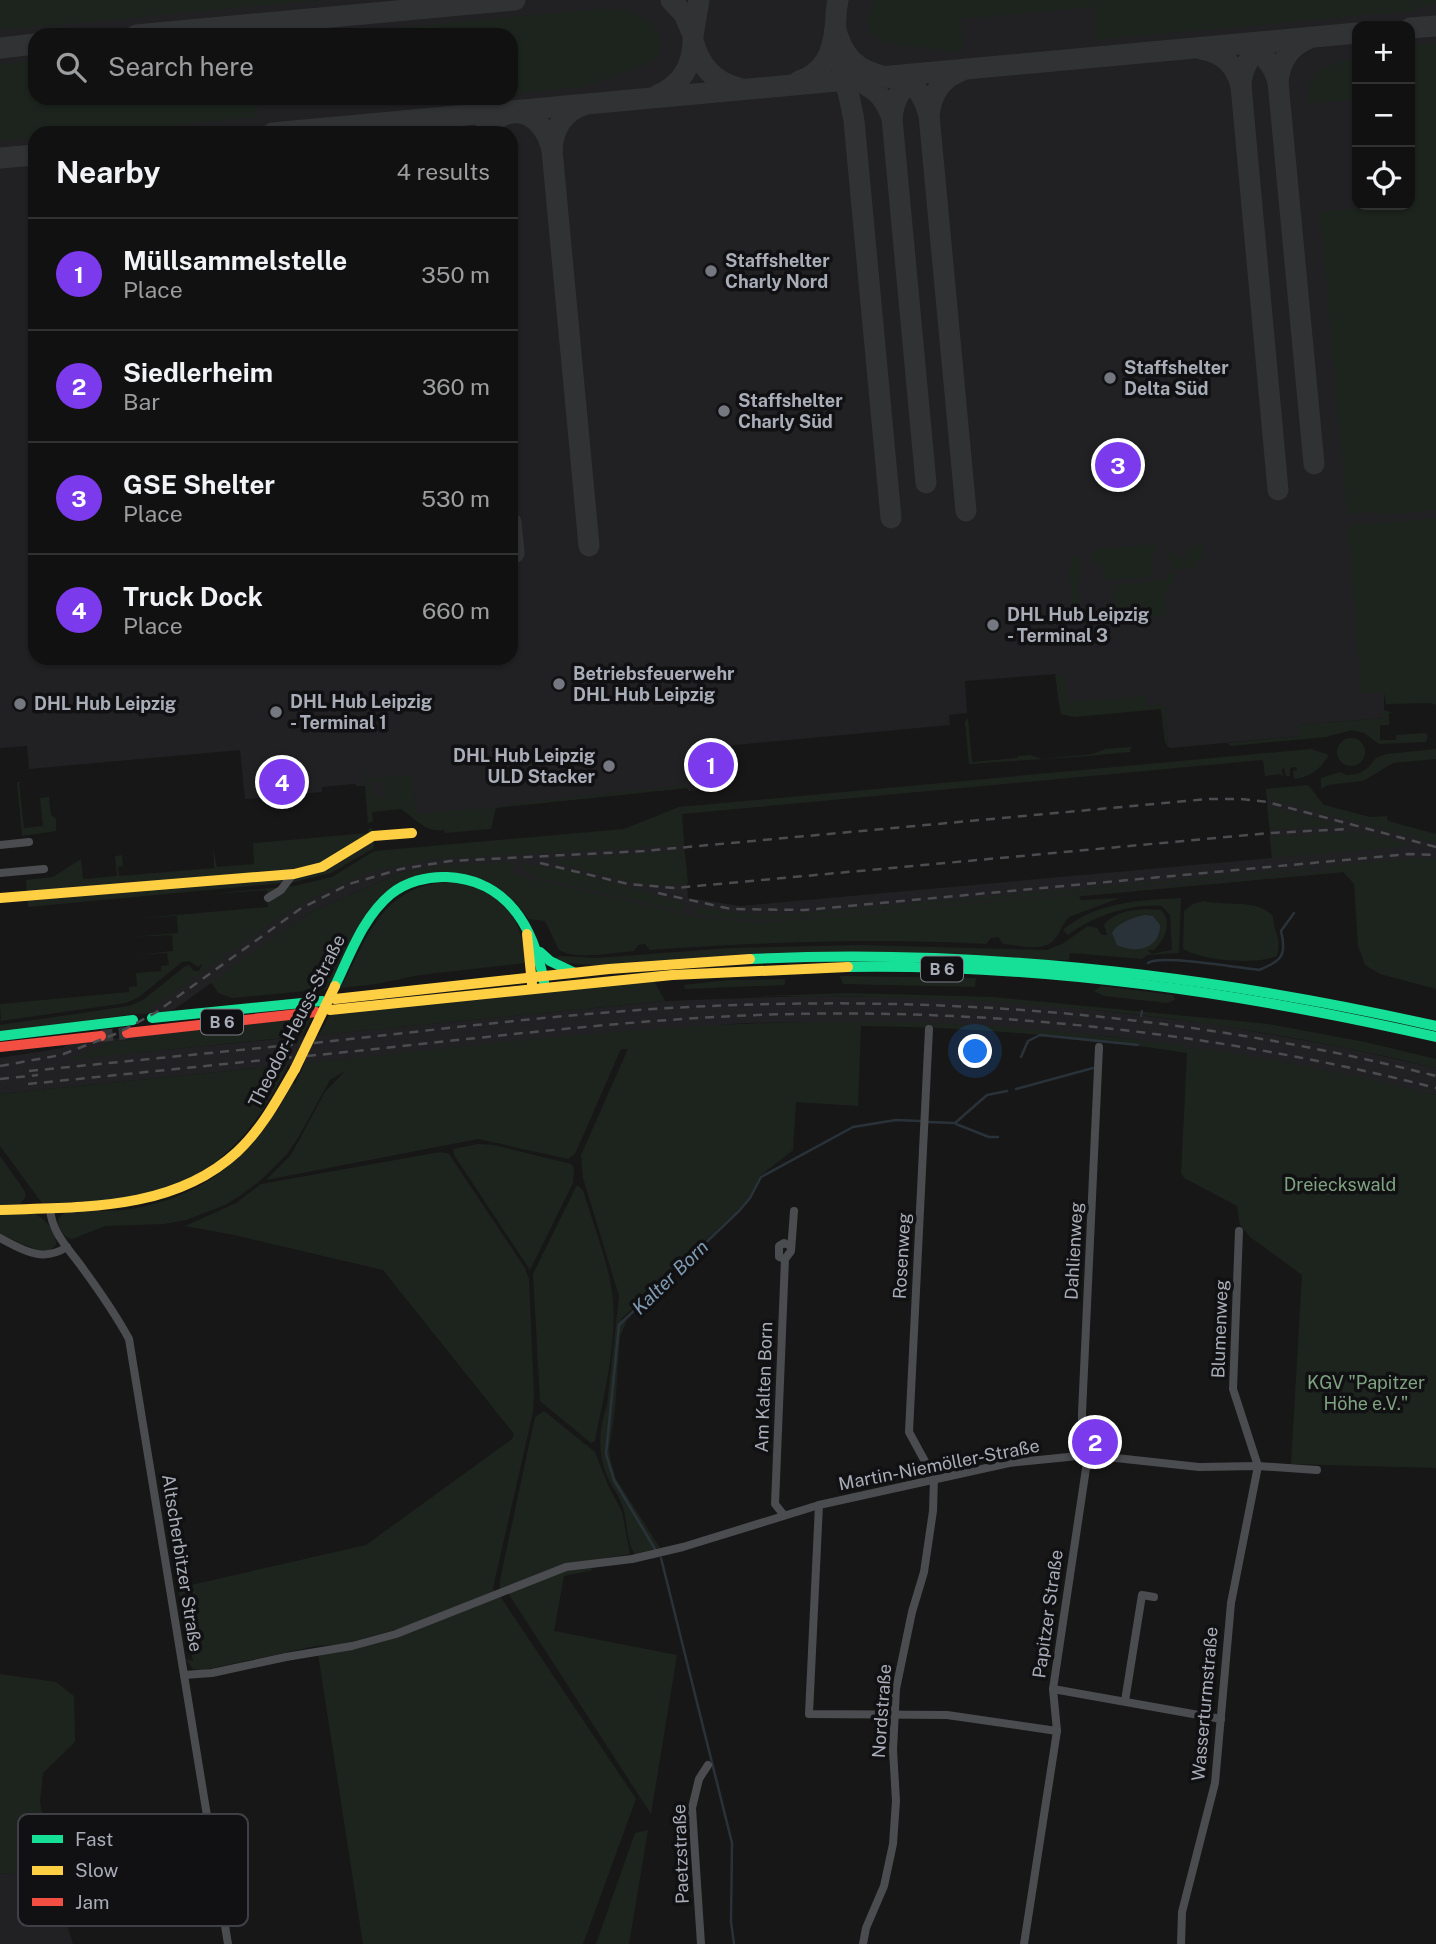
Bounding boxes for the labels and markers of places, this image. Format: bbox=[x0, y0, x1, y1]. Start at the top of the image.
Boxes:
place label: Staffshelter Charly Nord bbox=[725, 250, 830, 292]
marker: Staffshelter Charly Nord bbox=[703, 263, 719, 279]
place label: Staffshelter Delta Süd bbox=[1124, 357, 1229, 399]
marker: Staffshelter Delta Süd bbox=[1102, 370, 1118, 386]
place label: Staffshelter Charly Süd bbox=[738, 390, 843, 432]
marker: Staffshelter Charly Süd bbox=[716, 403, 732, 419]
pin: 3 bbox=[1095, 439, 1141, 491]
place label: DHL Hub Leipzig - Terminal 3 bbox=[1007, 604, 1149, 646]
marker: DHL Hub Leipzig - Terminal 3 bbox=[985, 617, 1001, 633]
place label: Betriebsfeuerwehr DHL Hub Leipzig bbox=[573, 663, 735, 705]
marker: Betriebsfeuerwehr DHL Hub Leipzig bbox=[551, 676, 567, 692]
place label: DHL Hub Leipzig - Terminal 1 bbox=[290, 691, 432, 733]
place label: DHL Hub Leipzig bbox=[34, 693, 176, 714]
marker: DHL Hub Leipzig bbox=[12, 696, 28, 712]
marker: DHL Hub Leipzig - Terminal 1 bbox=[268, 704, 284, 720]
pin: 1 bbox=[688, 739, 734, 791]
place label: DHL Hub Leipzig ULD Stacker bbox=[453, 745, 596, 787]
pin: 4 bbox=[259, 756, 305, 808]
marker: DHL Hub Leipzig ULD Stacker bbox=[601, 758, 617, 774]
pin: 2 bbox=[1072, 1416, 1118, 1468]

